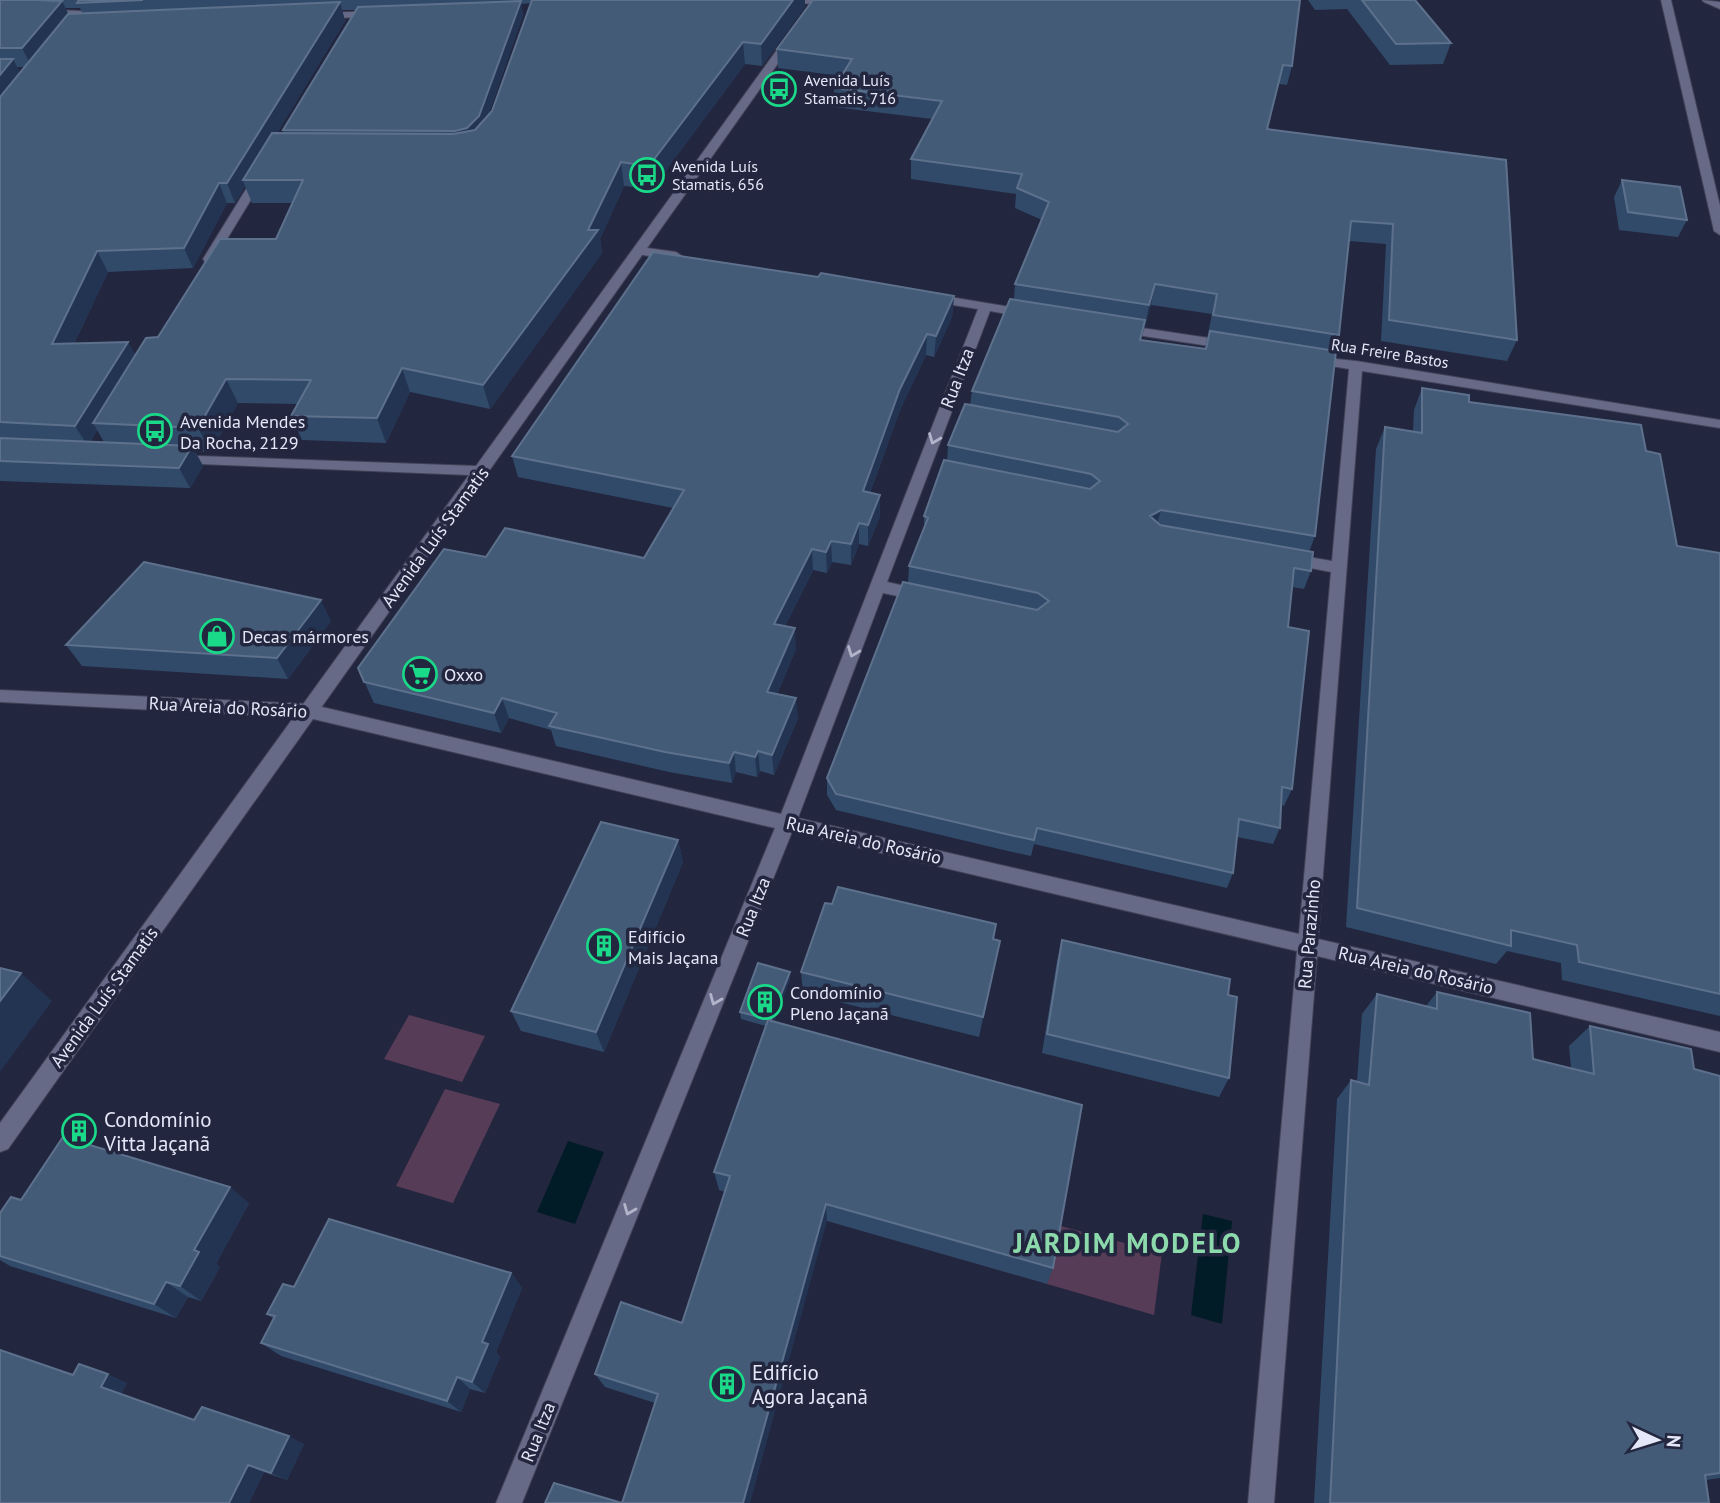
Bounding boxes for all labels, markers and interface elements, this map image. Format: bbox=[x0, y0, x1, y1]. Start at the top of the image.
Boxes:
bus stop icon: Avenida Luís Stamatis, 716 bbox=[760, 70, 798, 108]
place label: Avenida Luís Stamatis, 716 bbox=[804, 70, 896, 108]
bus stop icon: Avenida Luís Stamatis, 656 bbox=[628, 156, 666, 194]
place label: Avenida Luís Stamatis, 656 bbox=[672, 156, 764, 194]
street label: Rua Freire Bastos bbox=[1330, 334, 1450, 372]
street label: Rua Itza bbox=[935, 345, 979, 411]
place label: Avenida Mendes Da Rocha, 2129 bbox=[180, 410, 305, 454]
bus stop icon: Avenida Mendes Da Rocha, 2129 bbox=[136, 412, 174, 450]
one-way arrow bbox=[928, 432, 942, 444]
street label: Avenida Luís Stamatis bbox=[376, 462, 494, 612]
shop icon: Decas mármores bbox=[198, 617, 236, 655]
place label: Decas mármores bbox=[242, 625, 369, 648]
one-way arrow bbox=[847, 645, 861, 657]
supermarket icon: Oxxo bbox=[401, 655, 439, 693]
place label: Oxxo bbox=[444, 663, 483, 686]
street label: Rua Areia do Rosário bbox=[148, 691, 308, 723]
street label: Rua Areia do Rosário bbox=[784, 811, 944, 869]
street label: Rua Itza bbox=[731, 874, 775, 940]
street label: Rua Parazinho bbox=[1293, 878, 1325, 990]
street label: Avenida Luís Stamatis bbox=[45, 922, 163, 1072]
place label: Edifício Mais Jaçana bbox=[628, 925, 718, 969]
building icon: Edifício Mais Jaçana bbox=[585, 927, 623, 965]
street label: Rua Areia do Rosário bbox=[1336, 941, 1496, 999]
place label: Condomínio Pleno Jaçanã bbox=[790, 981, 889, 1025]
building icon: Condomínio Pleno Jaçanã bbox=[746, 983, 784, 1021]
one-way arrow bbox=[709, 993, 723, 1005]
place label: Condomínio Vitta Jaçanã bbox=[103, 1106, 212, 1157]
building icon: Condomínio Vitta Jaçanã bbox=[60, 1112, 98, 1150]
one-way arrow bbox=[623, 1204, 637, 1216]
district label: JARDIM MODELO bbox=[1012, 1224, 1243, 1261]
place label: Edifício Agora Jaçanã bbox=[752, 1359, 868, 1410]
building icon: Edifício Agora Jaçanã bbox=[708, 1365, 746, 1403]
street label: Rua Itza bbox=[516, 1399, 560, 1465]
north arrow bbox=[1622, 1405, 1692, 1475]
text: N bbox=[1662, 1434, 1686, 1448]

